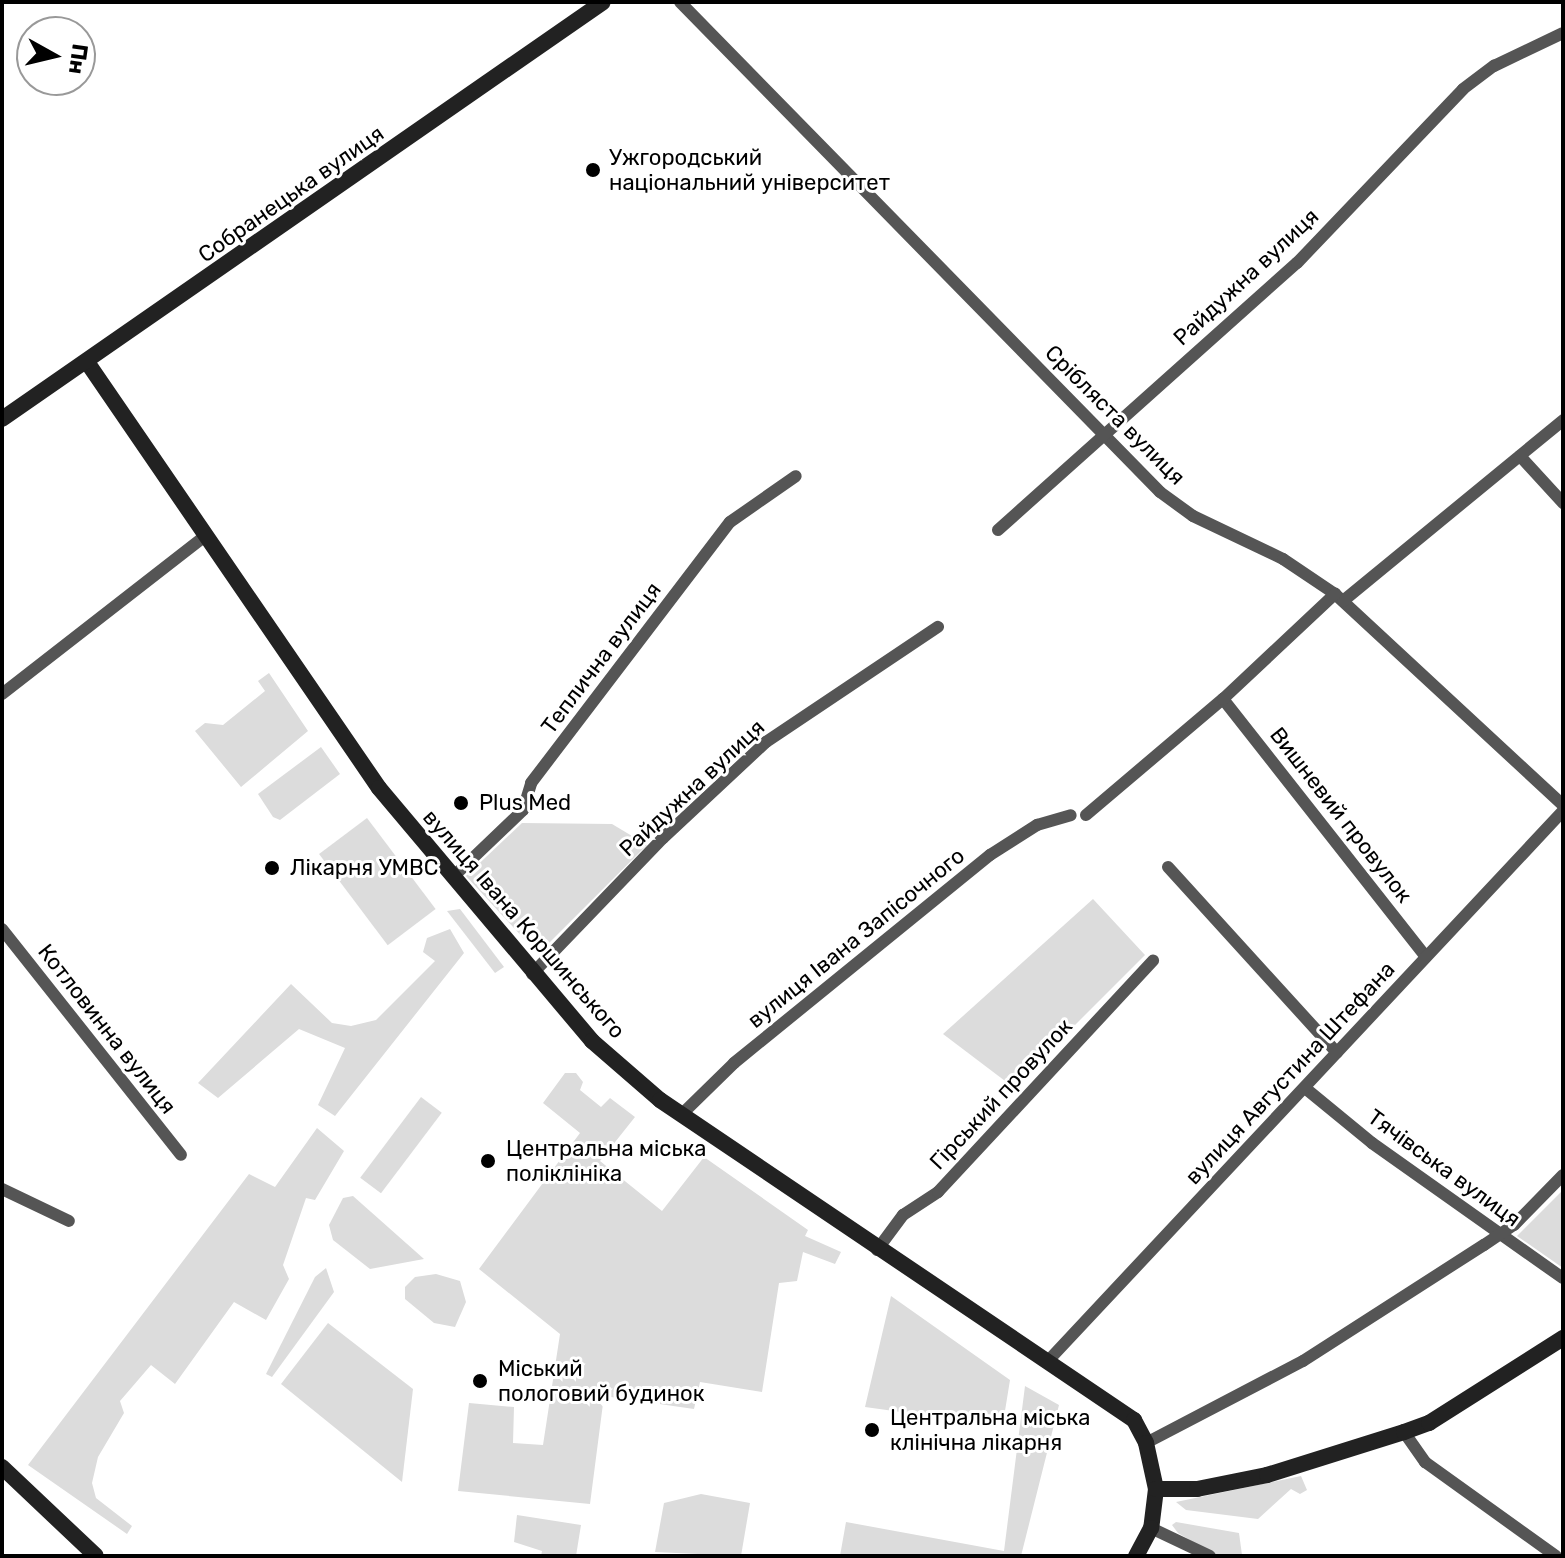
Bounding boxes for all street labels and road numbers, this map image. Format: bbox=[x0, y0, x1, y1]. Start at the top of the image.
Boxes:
street label: Собранецька вулиця bbox=[193, 120, 389, 268]
street label: Райдужна вулиця bbox=[1168, 203, 1324, 351]
street label: Срібляста вулиця bbox=[1040, 340, 1190, 490]
street label: Теплична вулиця bbox=[535, 577, 667, 739]
street label: Райдужна вулиця bbox=[614, 714, 770, 862]
street label: Вишневий провулок bbox=[1264, 722, 1418, 908]
street label: вулиця Івана Коршинського bbox=[417, 804, 631, 1044]
street label: вулиця Івана Запісочного bbox=[742, 842, 970, 1034]
street label: Котловинна вулиця bbox=[32, 939, 182, 1119]
street label: вулиця Августина Штефана bbox=[1180, 956, 1400, 1190]
street label: Гірський провулок bbox=[924, 1013, 1078, 1175]
street label: Тячівська вулиця bbox=[1362, 1104, 1526, 1232]

